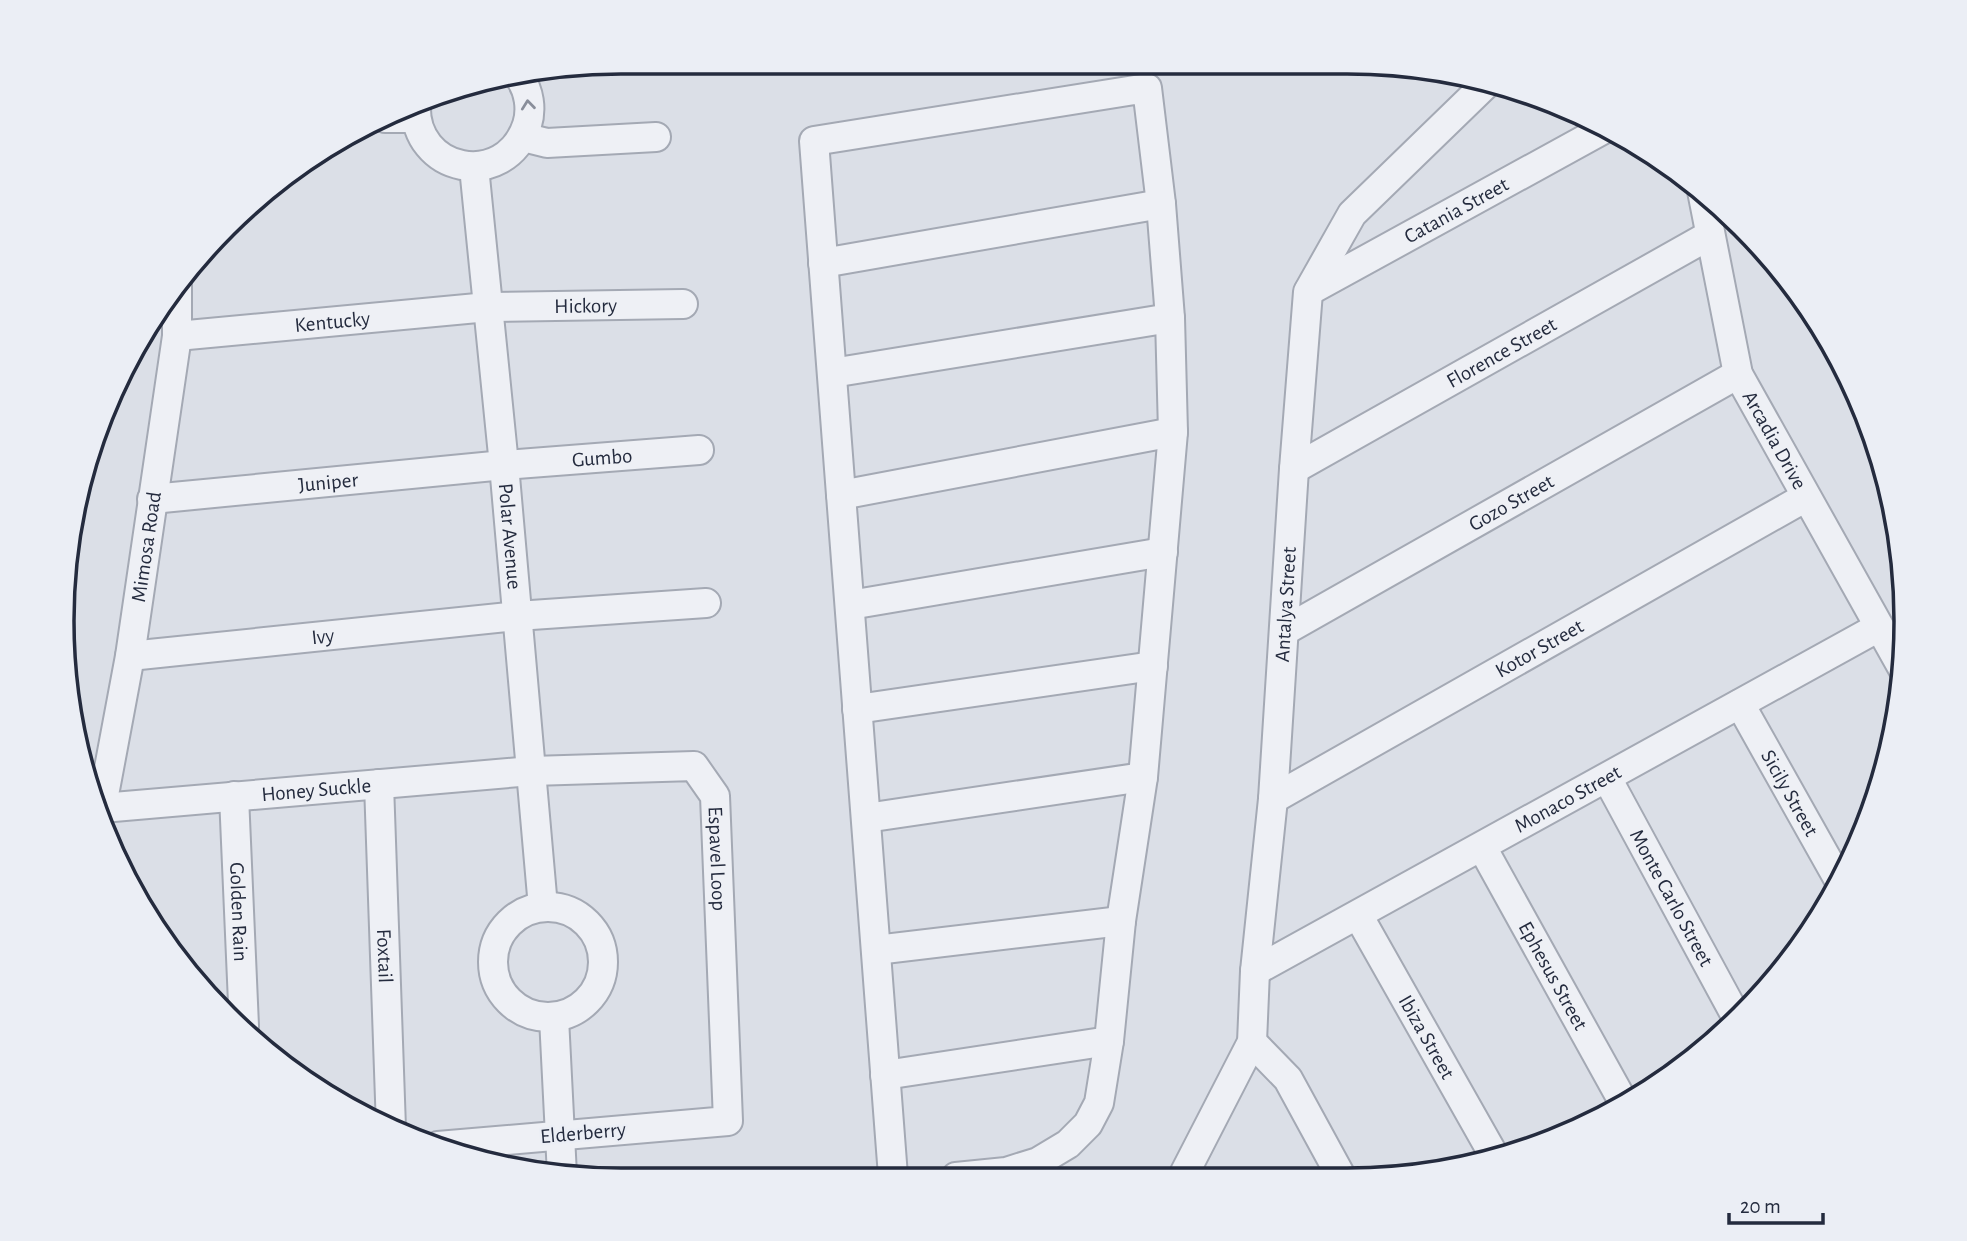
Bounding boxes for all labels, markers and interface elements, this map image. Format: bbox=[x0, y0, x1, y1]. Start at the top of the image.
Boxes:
one-way arrow bbox=[521, 99, 536, 110]
street label: Catania Street bbox=[1401, 173, 1512, 247]
street label: Hickory bbox=[554, 295, 617, 316]
street label: Kentucky bbox=[294, 308, 371, 335]
street label: Florence Street bbox=[1443, 313, 1560, 391]
street label: Arcadia Drive bbox=[1739, 387, 1811, 493]
street label: Gumbo bbox=[571, 445, 633, 470]
street label: Juniper bbox=[297, 469, 359, 495]
street label: Gozo Street bbox=[1465, 470, 1557, 535]
street label: Polar Avenue bbox=[495, 482, 525, 590]
street label: Mimosa Road bbox=[128, 490, 165, 604]
street label: Antalya Street bbox=[1271, 546, 1300, 663]
street label: Kotor Street bbox=[1492, 615, 1587, 681]
street label: Ivy bbox=[311, 624, 335, 648]
street label: Sicily Street bbox=[1757, 746, 1823, 840]
street label: Monaco Street bbox=[1511, 761, 1625, 836]
street label: Honey Suckle bbox=[260, 774, 372, 805]
street label: Espavel Loop bbox=[705, 806, 730, 911]
street label: Monte Carlo Street bbox=[1626, 826, 1717, 970]
street label: Golden Rain bbox=[226, 862, 252, 962]
street label: Ephesus Street bbox=[1515, 918, 1592, 1034]
street label: Foxtail bbox=[374, 928, 396, 983]
street label: Ibiza Street bbox=[1395, 991, 1459, 1083]
street label: Elderberry bbox=[539, 1119, 627, 1147]
scale bar bbox=[1729, 1182, 1824, 1226]
text: 20 m bbox=[1740, 1196, 1781, 1217]

